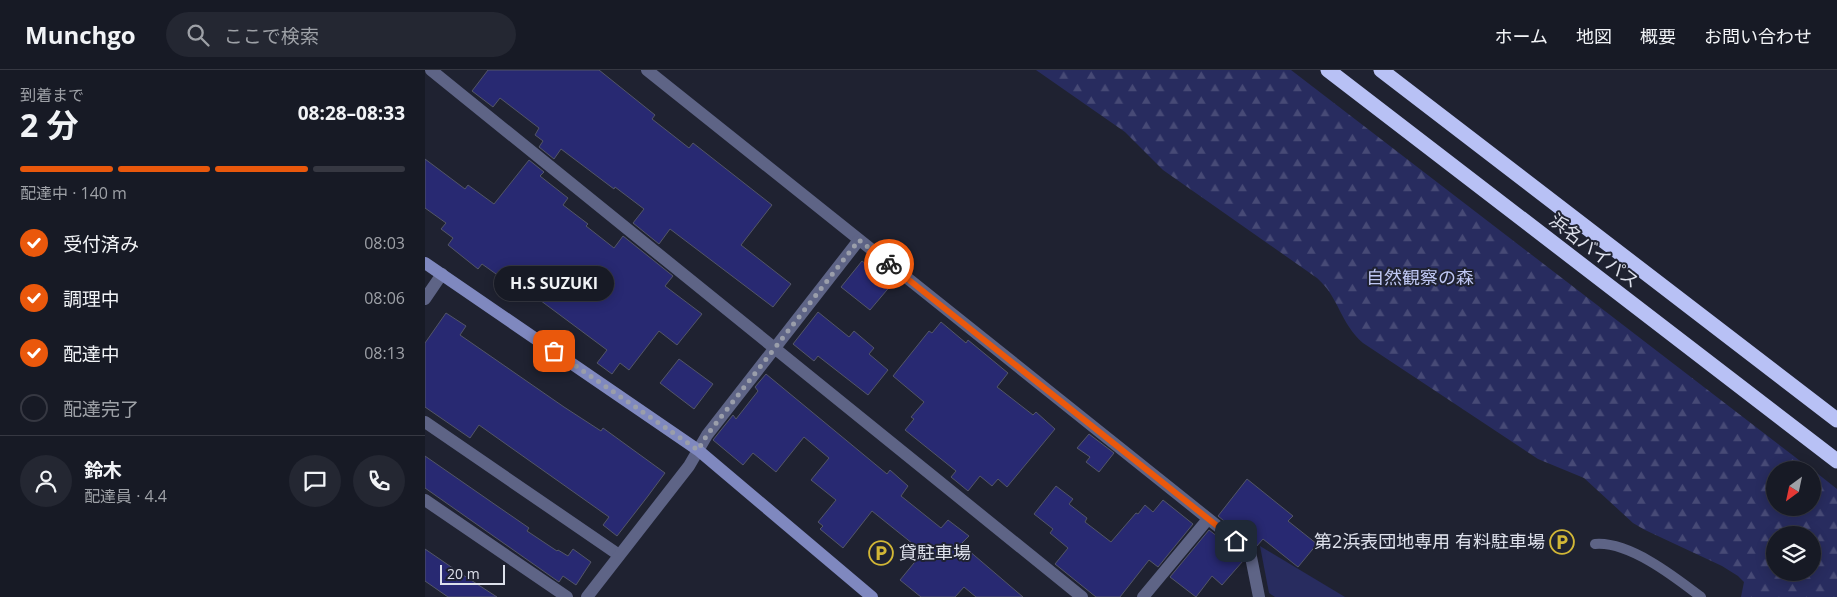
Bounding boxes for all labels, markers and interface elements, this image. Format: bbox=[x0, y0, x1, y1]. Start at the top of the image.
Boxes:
search box bbox=[166, 12, 516, 57]
text: Munchgo bbox=[25, 18, 136, 51]
icon: search bbox=[184, 21, 212, 49]
text: ここで検索 bbox=[224, 23, 319, 49]
text: ホーム bbox=[1495, 24, 1548, 48]
text: 地図 bbox=[1576, 24, 1612, 48]
text: 概要 bbox=[1640, 24, 1676, 48]
text: お問い合わせ bbox=[1704, 24, 1812, 48]
text: 到着まで bbox=[20, 84, 84, 106]
text: 08:28–08:33 bbox=[298, 100, 405, 126]
text: 2 分 bbox=[20, 103, 79, 146]
text: 配達中 · 140 m bbox=[20, 182, 127, 204]
street label: 浜名バイパス bbox=[1545, 208, 1644, 293]
icon: check bbox=[20, 229, 48, 257]
text: 受付済み bbox=[63, 231, 139, 257]
text: 08:03 bbox=[364, 232, 405, 254]
courier bbox=[864, 239, 914, 289]
icon: bike bbox=[875, 250, 903, 278]
park label: 自然観察の森 bbox=[1366, 265, 1474, 289]
callout: H.S SUZUKI bbox=[494, 266, 614, 301]
text: H.S SUZUKI bbox=[510, 272, 598, 294]
icon: check bbox=[20, 284, 48, 312]
text: 調理中 bbox=[63, 286, 120, 312]
text: 08:06 bbox=[364, 287, 405, 309]
pin bbox=[533, 330, 575, 372]
icon: bag bbox=[540, 337, 568, 365]
icon: check bbox=[20, 339, 48, 367]
text: 配達中 bbox=[63, 341, 120, 367]
text: 08:13 bbox=[364, 342, 405, 364]
text: 配達完了 bbox=[63, 396, 139, 422]
button: person bbox=[20, 455, 72, 507]
button: chat bbox=[289, 455, 341, 507]
button: phone bbox=[353, 455, 405, 507]
text: 鈴木 bbox=[84, 457, 122, 483]
north arrow bbox=[1766, 461, 1821, 516]
map controls bbox=[1766, 461, 1821, 581]
text: 配達員 · 4.4 bbox=[84, 485, 167, 507]
pin bbox=[1215, 520, 1257, 562]
button: layers bbox=[1766, 526, 1821, 581]
icon: home bbox=[1222, 527, 1250, 555]
place label: 第2浜表団地専用 有料駐車場 bbox=[1314, 529, 1545, 553]
parking icon: 第2浜表団地専用 有料駐車場 bbox=[1549, 529, 1575, 555]
parking icon: 貸駐車場 bbox=[868, 540, 894, 566]
place label: 貸駐車場 bbox=[899, 540, 971, 564]
scale bar bbox=[440, 562, 505, 585]
text: 20 m bbox=[447, 564, 480, 583]

